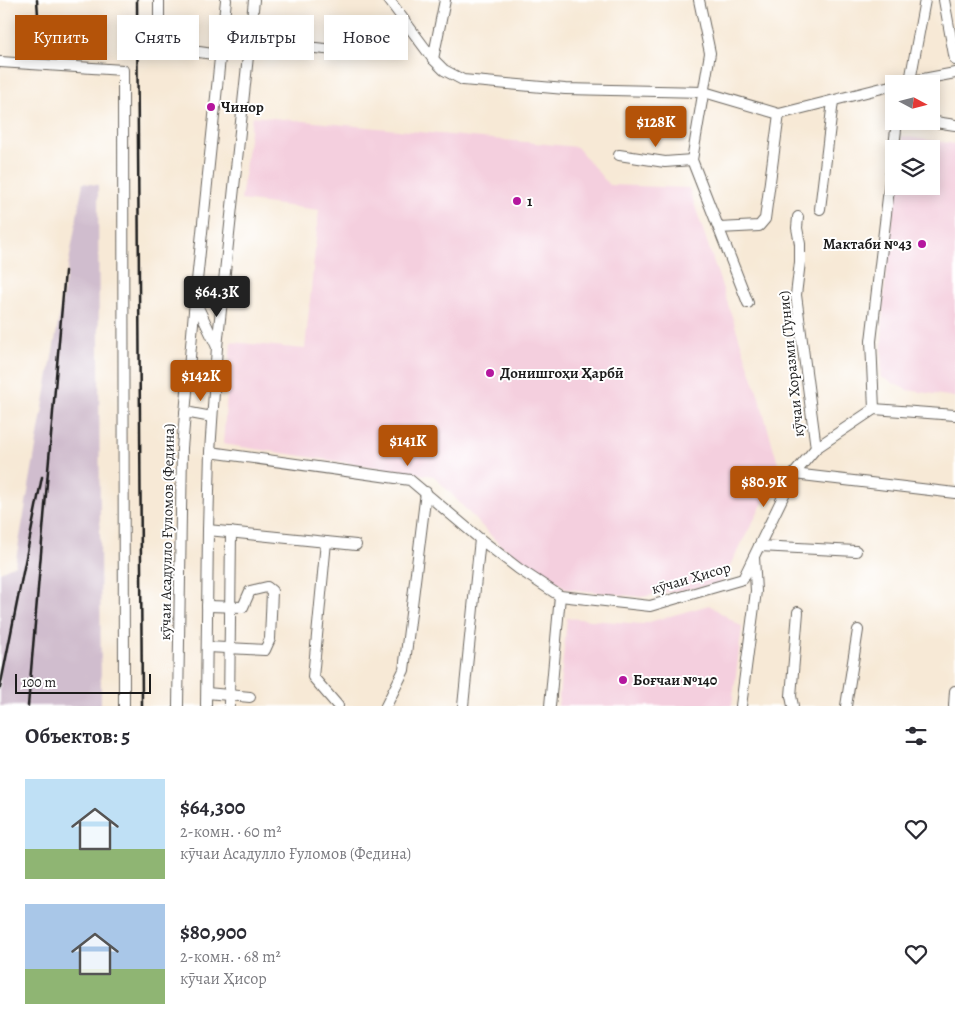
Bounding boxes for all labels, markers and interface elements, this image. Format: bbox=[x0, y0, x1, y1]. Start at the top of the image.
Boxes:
chip: Купить bbox=[15, 15, 107, 60]
chip: Снять bbox=[117, 15, 199, 60]
chip: Фильтры bbox=[209, 15, 314, 60]
chip: Новое bbox=[324, 15, 408, 60]
north arrow bbox=[885, 75, 940, 130]
map controls bbox=[885, 75, 940, 195]
place label: Чинор bbox=[221, 97, 264, 117]
marker: Чинор bbox=[205, 101, 217, 113]
pin: $128K bbox=[621, 106, 691, 148]
text: $128K bbox=[636, 111, 676, 133]
button: layers bbox=[885, 140, 940, 195]
place label: 1 bbox=[527, 191, 533, 211]
marker: 1 bbox=[511, 195, 523, 207]
place label: Мактаби №43 bbox=[823, 234, 912, 254]
marker: Мактаби №43 bbox=[916, 238, 928, 250]
pin: $64.3K bbox=[176, 276, 258, 318]
text: $64.3K bbox=[195, 281, 239, 303]
street label: кӯчаи Хоразми (Тунис) bbox=[773, 290, 809, 438]
pin: $142K bbox=[166, 360, 236, 402]
place label: Донишгоҳи Ҳарбӣ bbox=[500, 363, 624, 383]
text: $142K bbox=[182, 365, 220, 387]
marker: Донишгоҳи Ҳарбӣ bbox=[484, 367, 496, 379]
street label: кӯчаи Асадулло Ғуломов (Федина) bbox=[155, 423, 179, 641]
pin: $141K bbox=[373, 424, 443, 467]
text: $141K bbox=[390, 430, 426, 452]
pin: $80.9K bbox=[723, 466, 805, 508]
text: $80.9K bbox=[741, 471, 787, 493]
street label: кӯчаи Ҳисор bbox=[649, 557, 733, 599]
place label: Боғчаи №140 bbox=[633, 670, 718, 690]
scale bar bbox=[15, 671, 151, 694]
text: 100 m bbox=[22, 673, 56, 692]
marker: Боғчаи №140 bbox=[617, 674, 629, 686]
text: Объектов: 5 bbox=[25, 722, 130, 750]
icon: filters bbox=[902, 722, 930, 750]
text: $64,300 bbox=[180, 793, 245, 821]
icon: home bbox=[65, 799, 125, 859]
icon: heart bbox=[902, 815, 930, 843]
text: 2-комн. · 60 m² bbox=[180, 821, 282, 843]
text: кӯчаи Асадулло Ғуломов (Федина) bbox=[180, 843, 411, 865]
text: $80,900 bbox=[180, 918, 247, 946]
icon: home bbox=[65, 924, 125, 984]
icon: heart bbox=[902, 940, 930, 968]
text: 2-комн. · 68 m² bbox=[180, 946, 281, 968]
text: кӯчаи Ҳисор bbox=[180, 968, 267, 990]

